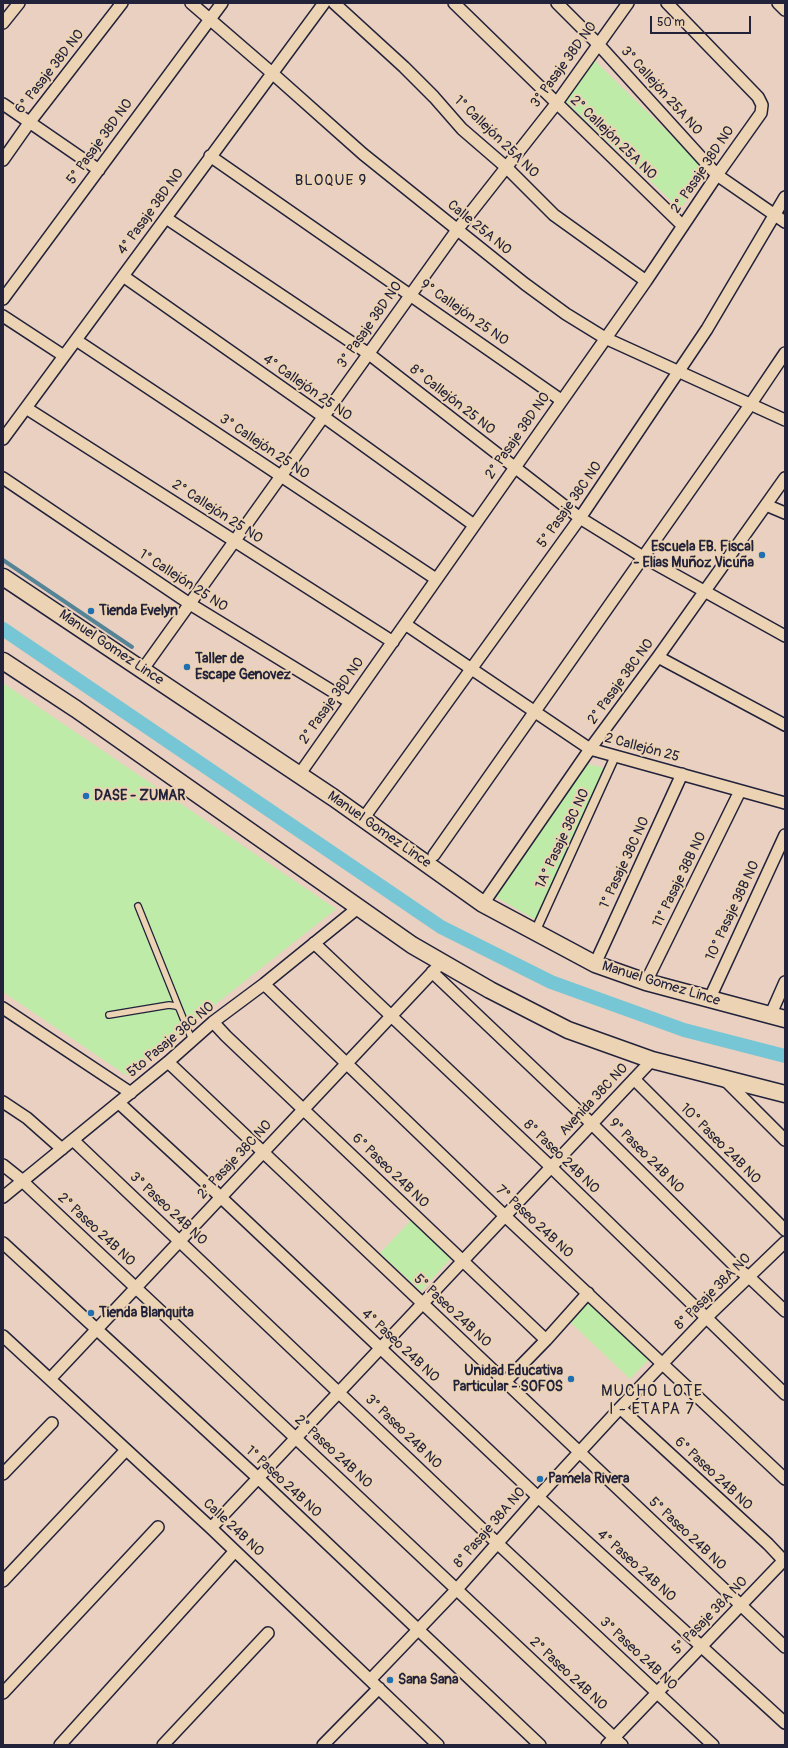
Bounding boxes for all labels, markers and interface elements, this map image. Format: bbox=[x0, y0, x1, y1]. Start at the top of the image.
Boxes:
scale bar bbox=[652, 8, 753, 34]
text: 50 m bbox=[657, 15, 685, 30]
street label: 3° Pasaje 38D NO bbox=[527, 19, 601, 111]
street label: 6° Pasaje 38D NO bbox=[12, 27, 88, 117]
street label: 3° Callejón 25A NO bbox=[617, 43, 705, 139]
street label: 1° Callejón 25A NO bbox=[450, 92, 542, 182]
street label: 2° Callejón 25A NO bbox=[566, 93, 660, 183]
street label: 5° Pasaje 38D NO bbox=[63, 96, 137, 188]
street label: 2° Pasaje 38D NO bbox=[668, 123, 738, 217]
street label: 4° Pasaje 38D NO bbox=[114, 166, 188, 258]
district label: BLOQUE 9 bbox=[295, 172, 367, 190]
street label: Calle 25A NO bbox=[444, 197, 514, 259]
street label: 9° Callejón 25 NO bbox=[417, 276, 511, 350]
street label: 3° Pasaje 38D NO bbox=[334, 279, 406, 371]
street label: 4° Callejón 25 NO bbox=[259, 351, 355, 425]
street label: 8° Callejón 25 NO bbox=[406, 361, 498, 439]
street label: 2° Pasaje 38D NO bbox=[482, 390, 554, 482]
street label: 3° Callejón 25 NO bbox=[216, 411, 312, 483]
street label: 5° Pasaje 38C NO bbox=[534, 459, 606, 551]
street label: 2° Callejón 25 NO bbox=[169, 477, 265, 547]
place label: Escuela EB. Fiscal - Elias Muñoz Vicuña bbox=[633, 539, 754, 572]
street label: 1° Callejón 25 NO bbox=[136, 546, 230, 616]
marker: Escuela EB. Fiscal - Elias Muñoz Vicuña bbox=[757, 550, 767, 560]
place label: Tienda Evelyn bbox=[99, 603, 178, 619]
marker: Tienda Evelyn bbox=[86, 606, 96, 616]
street label: Manuel Gomez Lince bbox=[55, 607, 167, 689]
street label: 2° Pasaje 38C NO bbox=[584, 636, 658, 728]
place label: Taller de Escape Genovez bbox=[195, 651, 291, 684]
street label: 2° Pasaje 38D NO bbox=[296, 655, 368, 747]
marker: Taller de Escape Genovez bbox=[182, 662, 192, 672]
street label: 2 Callejón 25 bbox=[603, 730, 681, 766]
street label: 1A° Pasaje 38C NO bbox=[533, 786, 593, 892]
place label: DASE - ZUMAR bbox=[94, 788, 185, 804]
street label: Manuel Gomez Lince bbox=[324, 788, 434, 872]
marker: DASE - ZUMAR bbox=[81, 791, 91, 801]
street label: 1° Pasaje 38C NO bbox=[596, 815, 654, 911]
street label: 11° Pasaje 38B NO bbox=[650, 830, 710, 930]
street label: 10° Pasaje 38B NO bbox=[703, 859, 763, 963]
street label: Manuel Gomez Lince bbox=[600, 958, 722, 1010]
street label: 5to Pasaje 38C NO bbox=[124, 999, 218, 1081]
street label: Avenida 38C NO bbox=[556, 1060, 632, 1140]
street label: 10° Paseo 24B NO bbox=[676, 1100, 764, 1188]
street label: 9° Paseo 24B NO bbox=[605, 1115, 687, 1197]
street label: 2° Pasaje 38C NO bbox=[194, 1117, 276, 1203]
street label: 8° Paseo 24B NO bbox=[520, 1117, 602, 1197]
street label: 6° Paseo 24B NO bbox=[348, 1130, 432, 1212]
street label: 3° Paseo 24B NO bbox=[126, 1169, 210, 1249]
street label: 7° Paseo 24B NO bbox=[492, 1182, 576, 1262]
street label: 2° Paseo 24B NO bbox=[54, 1190, 138, 1270]
street label: 8° Pasaje 38A NO bbox=[671, 1250, 755, 1334]
street label: 5° Paseo 24B NO bbox=[410, 1271, 494, 1351]
place label: Tienda Blanquita bbox=[99, 1305, 194, 1321]
street label: 4° Paseo 24B NO bbox=[358, 1306, 442, 1386]
marker: Tienda Blanquita bbox=[86, 1308, 96, 1318]
place label: Unidad Educativa Particular - SOFOS bbox=[453, 1363, 563, 1396]
marker: Unidad Educativa Particular - SOFOS bbox=[566, 1374, 576, 1384]
district label: MUCHO LOTE I - ETAPA 7 bbox=[601, 1382, 703, 1420]
street label: 3° Paseo 24B NO bbox=[361, 1391, 445, 1473]
street label: 2° Paseo 24B NO bbox=[291, 1412, 375, 1492]
street label: 6° Paseo 24B NO bbox=[671, 1434, 755, 1514]
street label: 1° Paseo 24B NO bbox=[242, 1443, 324, 1521]
place label: Pamela Rivera bbox=[548, 1471, 630, 1487]
marker: Pamela Rivera bbox=[535, 1474, 545, 1484]
street label: 8° Pasaje 38A NO bbox=[450, 1484, 530, 1572]
street label: 5° Paseo 24B NO bbox=[645, 1494, 729, 1574]
street label: Calle 24B NO bbox=[199, 1496, 267, 1560]
street label: 4° Paseo 24B NO bbox=[593, 1526, 679, 1606]
street label: 5° Pasaje 38A NO bbox=[669, 1574, 751, 1658]
street label: 3° Paseo 24B NO bbox=[596, 1614, 680, 1694]
street label: 2° Paseo 24B NO bbox=[526, 1634, 610, 1714]
place label: Sana Sana bbox=[398, 1672, 458, 1688]
marker: Sana Sana bbox=[385, 1675, 395, 1685]

